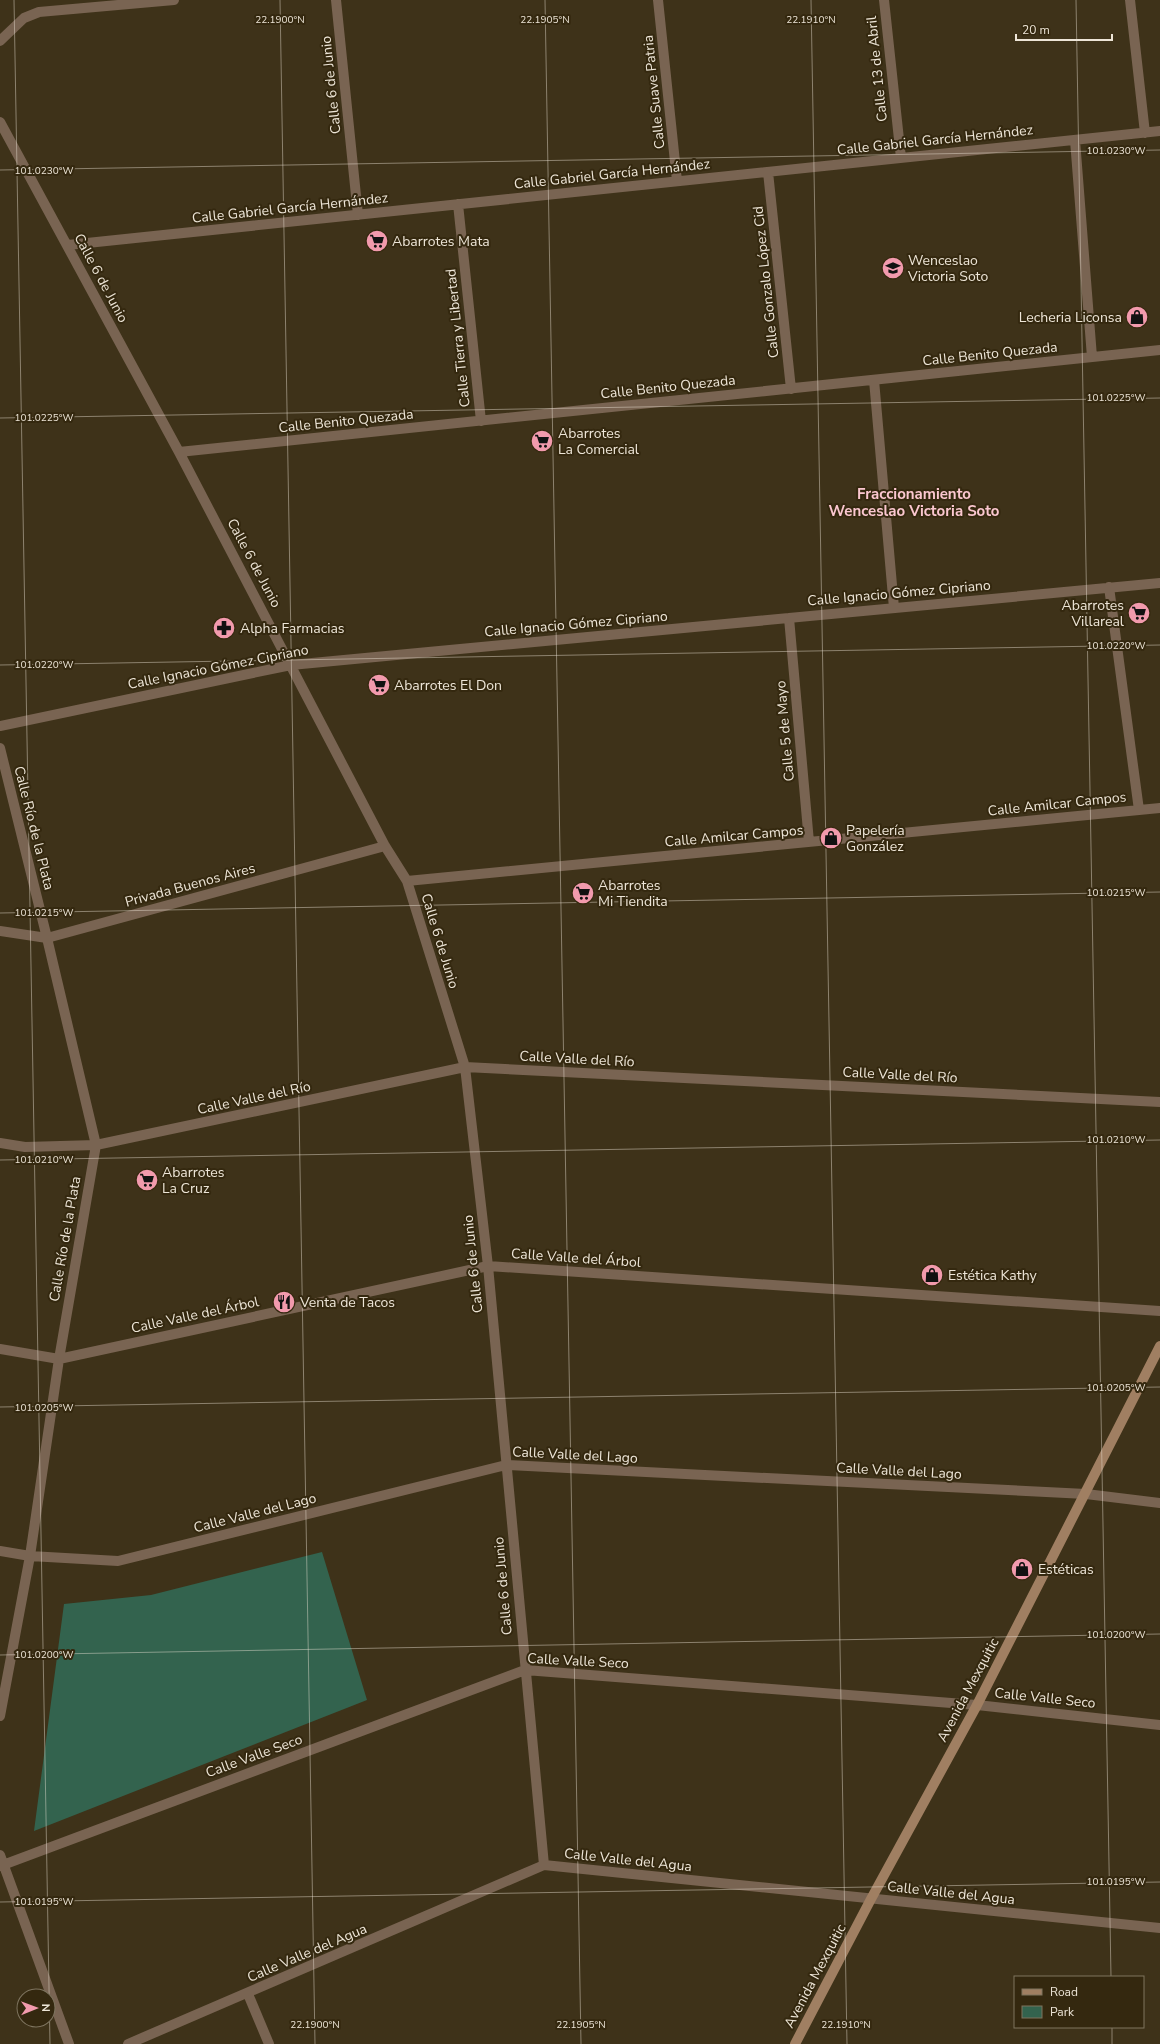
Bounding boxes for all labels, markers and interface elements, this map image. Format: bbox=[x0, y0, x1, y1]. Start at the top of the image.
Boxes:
text: 22.1900°N bbox=[255, 13, 305, 27]
text: 22.1905°N bbox=[520, 13, 570, 27]
text: 22.1910°N bbox=[786, 13, 836, 27]
street label: Calle 13 de Abril bbox=[862, 14, 892, 123]
scale bar bbox=[1016, 16, 1112, 42]
text: 20 m bbox=[1022, 22, 1050, 38]
street label: Calle Suave Patria bbox=[639, 34, 669, 150]
street label: Calle 6 de Junio bbox=[316, 35, 346, 135]
street label: Calle Gabriel García Hernández bbox=[836, 120, 1034, 160]
text: 101.0230°W bbox=[1086, 144, 1146, 158]
street label: Calle Gabriel García Hernández bbox=[513, 154, 711, 194]
text: 101.0230°W bbox=[14, 164, 74, 178]
street label: Calle Gabriel García Hernández bbox=[191, 188, 389, 228]
street label: Calle Gonzalo López Cid bbox=[749, 205, 783, 359]
supermarket icon: Abarrotes Mata bbox=[364, 228, 390, 254]
street label: Calle 6 de Junio bbox=[69, 230, 133, 326]
place label: Abarrotes Mata bbox=[392, 232, 490, 251]
place label: Wenceslao Victoria Soto bbox=[907, 251, 988, 286]
school or university icon: Wenceslao Victoria Soto bbox=[880, 255, 906, 281]
street label: Calle Tierra y Libertad bbox=[441, 268, 475, 408]
shop icon: Lecheria Liconsa bbox=[1124, 304, 1150, 330]
place label: Lecheria Liconsa bbox=[1019, 308, 1122, 327]
street label: Calle Benito Quezada bbox=[922, 337, 1058, 371]
street label: Calle Benito Quezada bbox=[600, 370, 736, 404]
text: 101.0225°W bbox=[1086, 391, 1146, 405]
street label: Calle Benito Quezada bbox=[278, 404, 414, 438]
text: 101.0225°W bbox=[14, 411, 74, 425]
place label: Abarrotes La Comercial bbox=[558, 424, 640, 459]
supermarket icon: Abarrotes La Comercial bbox=[529, 428, 555, 454]
district label: Fraccionamiento Wenceslao Victoria Soto bbox=[829, 484, 1000, 521]
street label: Calle 6 de Junio bbox=[222, 515, 286, 611]
street label: Calle Ignacio Gómez Cipriano bbox=[807, 576, 992, 610]
place label: Abarrotes Villareal bbox=[1062, 596, 1125, 631]
supermarket icon: Abarrotes Villareal bbox=[1126, 600, 1152, 626]
street label: Calle Ignacio Gómez Cipriano bbox=[484, 607, 669, 641]
pharmacy icon: Alpha Farmacias bbox=[211, 615, 237, 641]
place label: Alpha Farmacias bbox=[240, 619, 345, 638]
text: 101.0220°W bbox=[1086, 639, 1146, 653]
street label: Calle Ignacio Gómez Cipriano bbox=[126, 640, 310, 694]
text: 101.0220°W bbox=[14, 658, 74, 672]
supermarket icon: Abarrotes El Don bbox=[366, 672, 392, 698]
place label: Abarrotes El Don bbox=[394, 676, 502, 695]
street label: Calle 5 de Mayo bbox=[771, 680, 799, 782]
street label: Calle Río de la Plata bbox=[9, 764, 59, 892]
street label: Calle Amilcar Campos bbox=[987, 787, 1127, 821]
street label: Calle Amilcar Campos bbox=[664, 820, 804, 852]
place label: Papelería González bbox=[846, 821, 905, 856]
shop icon: Papelería González bbox=[818, 825, 844, 851]
street label: Privada Buenos Aires bbox=[123, 858, 257, 912]
place label: Abarrotes Mi Tiendita bbox=[598, 876, 668, 911]
supermarket icon: Abarrotes Mi Tiendita bbox=[570, 880, 596, 906]
text: 101.0215°W bbox=[1086, 886, 1146, 900]
street label: Calle 6 de Junio bbox=[417, 891, 464, 991]
text: 101.0215°W bbox=[14, 906, 74, 920]
street label: Calle Valle del Río bbox=[519, 1046, 635, 1072]
street label: Calle Valle del Río bbox=[842, 1062, 958, 1088]
street label: Calle Valle del Río bbox=[196, 1077, 313, 1119]
text: 101.0210°W bbox=[1086, 1133, 1146, 1147]
text: 101.0210°W bbox=[14, 1153, 74, 1167]
place label: Abarrotes La Cruz bbox=[162, 1163, 225, 1198]
supermarket icon: Abarrotes La Cruz bbox=[134, 1167, 160, 1193]
street label: Calle Río de la Plata bbox=[45, 1175, 85, 1303]
street label: Calle 6 de Junio bbox=[458, 1214, 488, 1314]
street label: Calle Valle del Árbol bbox=[510, 1244, 642, 1272]
shop icon: Estética Kathy bbox=[919, 1262, 945, 1288]
place label: Estética Kathy bbox=[948, 1266, 1038, 1285]
restaurant icon: Venta de Tacos bbox=[271, 1289, 297, 1315]
street label: Calle Valle del Árbol bbox=[129, 1292, 261, 1338]
place label: Venta de Tacos bbox=[299, 1293, 395, 1312]
text: 101.0205°W bbox=[1086, 1381, 1146, 1395]
text: 101.0205°W bbox=[14, 1401, 74, 1415]
street label: Calle Valle del Lago bbox=[512, 1442, 639, 1468]
street label: Calle Valle del Lago bbox=[836, 1458, 963, 1484]
street label: Calle Valle del Lago bbox=[192, 1489, 319, 1537]
street label: Calle 6 de Junio bbox=[489, 1536, 517, 1636]
shop icon: Estéticas bbox=[1009, 1556, 1035, 1582]
place label: Estéticas bbox=[1038, 1560, 1094, 1579]
text: 101.0200°W bbox=[1086, 1628, 1146, 1642]
street label: Avenida Mexquitic bbox=[933, 1634, 1004, 1745]
text: 101.0200°W bbox=[14, 1648, 74, 1662]
street label: Calle Valle Seco bbox=[527, 1649, 629, 1673]
street label: Calle Valle Seco bbox=[993, 1683, 1097, 1713]
street label: Calle Valle Seco bbox=[203, 1730, 305, 1782]
street label: Calle Valle del Agua bbox=[563, 1844, 693, 1876]
text: 101.0195°W bbox=[1086, 1875, 1146, 1889]
street label: Calle Valle del Agua bbox=[886, 1877, 1016, 1909]
text: 101.0195°W bbox=[14, 1895, 74, 1909]
street label: Calle Valle del Agua bbox=[244, 1919, 370, 1987]
street label: Avenida Mexquitic bbox=[780, 1920, 851, 2031]
legend bbox=[1014, 1976, 1144, 2028]
text: Road bbox=[1050, 1984, 1078, 2000]
north arrow bbox=[16, 1988, 56, 2028]
text: N bbox=[38, 2004, 53, 2012]
text: Park bbox=[1050, 2004, 1075, 2020]
text: 22.1900°N bbox=[290, 2018, 340, 2032]
text: 22.1905°N bbox=[556, 2018, 606, 2032]
text: 22.1910°N bbox=[821, 2018, 871, 2032]

